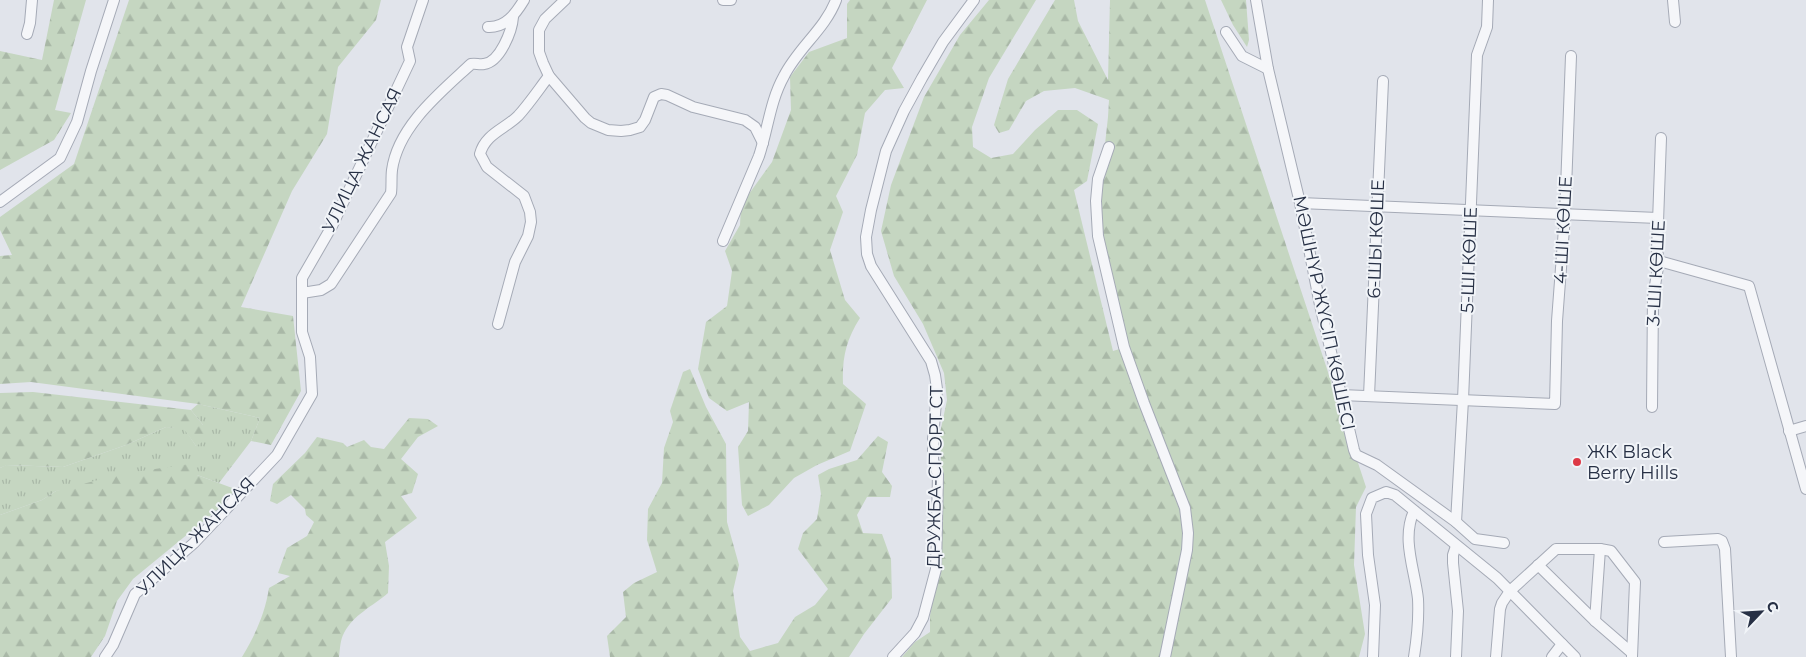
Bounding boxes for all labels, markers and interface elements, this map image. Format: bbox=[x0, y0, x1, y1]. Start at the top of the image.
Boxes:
street label: УЛИЦА ЖАНСАЯ bbox=[317, 84, 407, 236]
street label: 4-ШІ КӨШЕ bbox=[1549, 175, 1577, 284]
street label: 6-ШЫ КӨШЕ bbox=[1363, 179, 1389, 299]
street label: МӘШHҮР ЖҮСІП КӨШЕСІ bbox=[1288, 193, 1360, 433]
street label: 5-ШІ КӨШЕ bbox=[1456, 206, 1482, 313]
street label: 3-ШІ КӨШЕ bbox=[1642, 219, 1670, 327]
street label: ДРУЖБА-СПОРТ СТ bbox=[922, 385, 948, 569]
place label: ЖК Black Berry Hills bbox=[1587, 441, 1678, 484]
marker: ЖК Black Berry Hills bbox=[1571, 456, 1583, 468]
street label: УЛИЦА ЖАНСАЯ bbox=[132, 472, 260, 600]
north arrow bbox=[1736, 587, 1786, 637]
text: С bbox=[1762, 598, 1783, 615]

